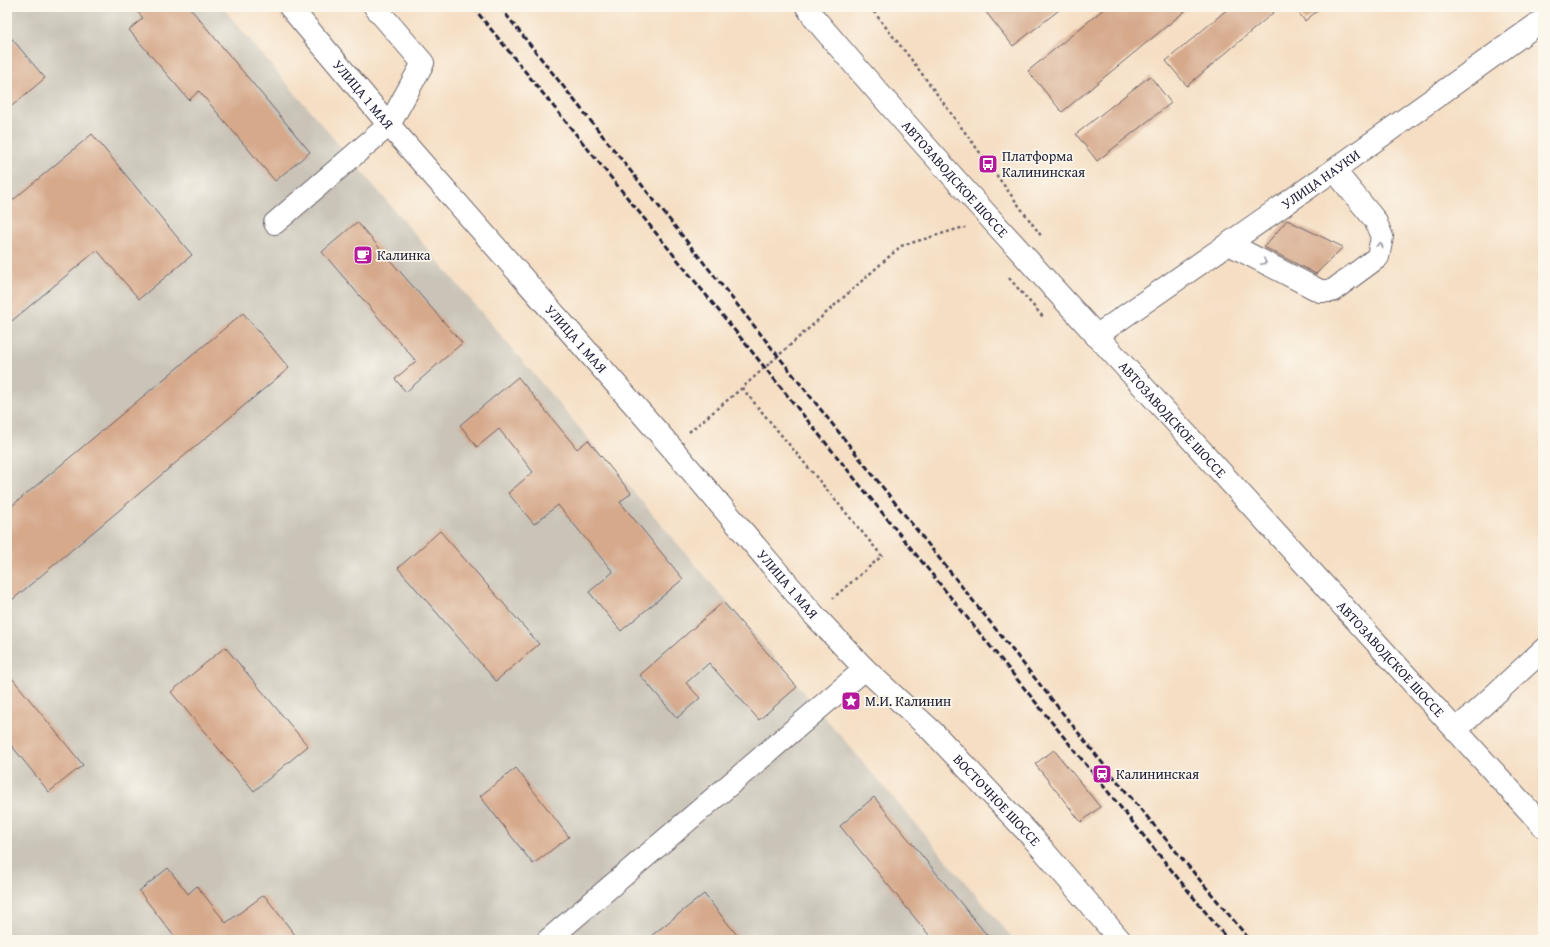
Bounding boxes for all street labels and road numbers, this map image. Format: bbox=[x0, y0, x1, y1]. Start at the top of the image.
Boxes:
street label: УЛИЦА 1 МАЯ bbox=[328, 55, 398, 133]
street label: АВТОЗАВОДСКОЕ ШОССЕ bbox=[897, 116, 1013, 242]
street label: УЛИЦА НАУКИ bbox=[1277, 145, 1364, 214]
street label: УЛИЦА 1 МАЯ bbox=[541, 300, 612, 377]
street label: АВТОЗАВОДСКОЕ ШОССЕ bbox=[1114, 356, 1231, 482]
street label: УЛИЦА 1 МАЯ bbox=[752, 545, 823, 623]
street label: АВТОЗАВОДСКОЕ ШОССЕ bbox=[1332, 596, 1449, 721]
street label: ВОСТОЧНОЕ ШОССЕ bbox=[949, 750, 1045, 850]

